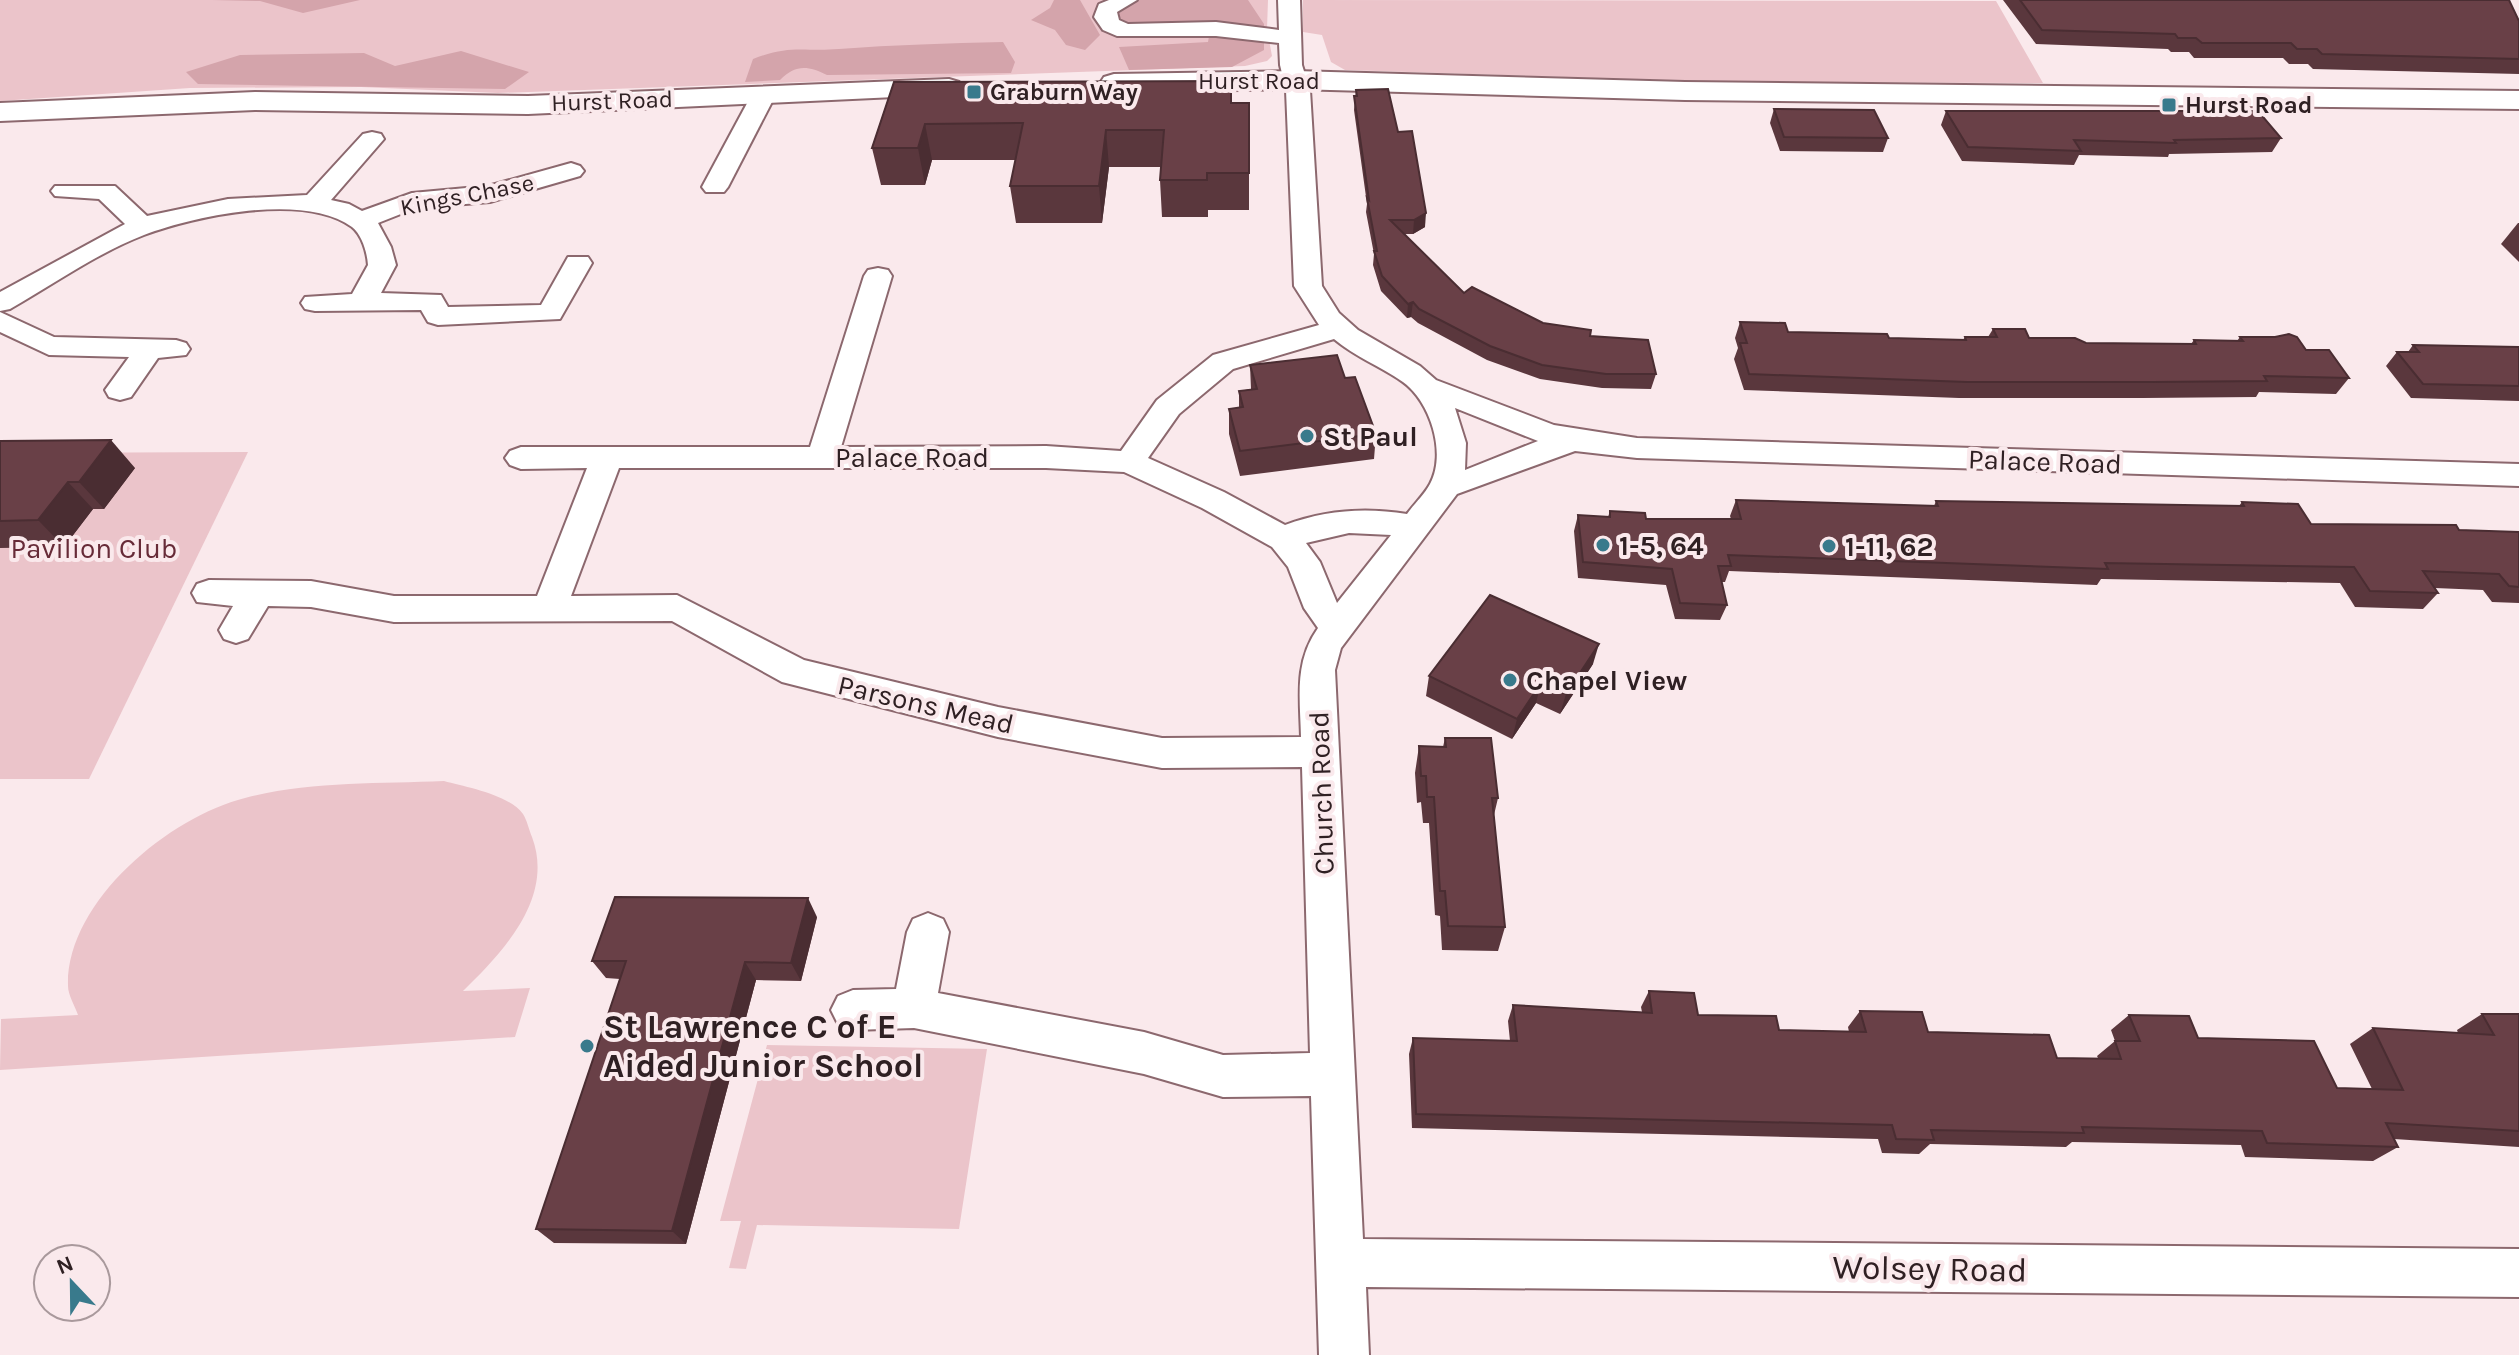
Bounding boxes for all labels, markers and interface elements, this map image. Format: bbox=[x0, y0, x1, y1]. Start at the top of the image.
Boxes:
street label: Hurst Road bbox=[1198, 67, 1320, 95]
place label: Graburn Way bbox=[990, 78, 1138, 106]
marker: Graburn Way bbox=[965, 83, 983, 101]
street label: Hurst Road bbox=[551, 85, 673, 117]
place label: Hurst Road bbox=[2185, 91, 2312, 119]
marker: Hurst Road bbox=[2160, 96, 2178, 114]
street label: Kings Chase bbox=[398, 168, 536, 222]
place label: St Paul bbox=[1323, 420, 1418, 453]
marker: St Paul bbox=[1298, 427, 1316, 445]
street label: Palace Road bbox=[835, 441, 989, 474]
street label: Palace Road bbox=[1967, 442, 2123, 481]
place label: 1-5, 64 bbox=[1619, 529, 1704, 562]
place label: 1-11, 62 bbox=[1845, 530, 1934, 563]
park label: Pavilion Club bbox=[11, 532, 177, 565]
marker: 1-5, 64 bbox=[1594, 536, 1612, 554]
marker: 1-11, 62 bbox=[1820, 537, 1838, 555]
place label: Chapel View bbox=[1526, 664, 1687, 697]
street label: Parsons Mead bbox=[835, 668, 1017, 741]
marker: Chapel View bbox=[1501, 671, 1519, 689]
street label: Church Road bbox=[1302, 711, 1341, 875]
place label: St Lawrence C of E Aided Junior School bbox=[603, 1007, 923, 1086]
marker: St Lawrence C of E Aided Junior School bbox=[578, 1037, 596, 1055]
north arrow bbox=[32, 1243, 112, 1323]
street label: Wolsey Road bbox=[1832, 1247, 2028, 1291]
text: N bbox=[53, 1250, 77, 1280]

